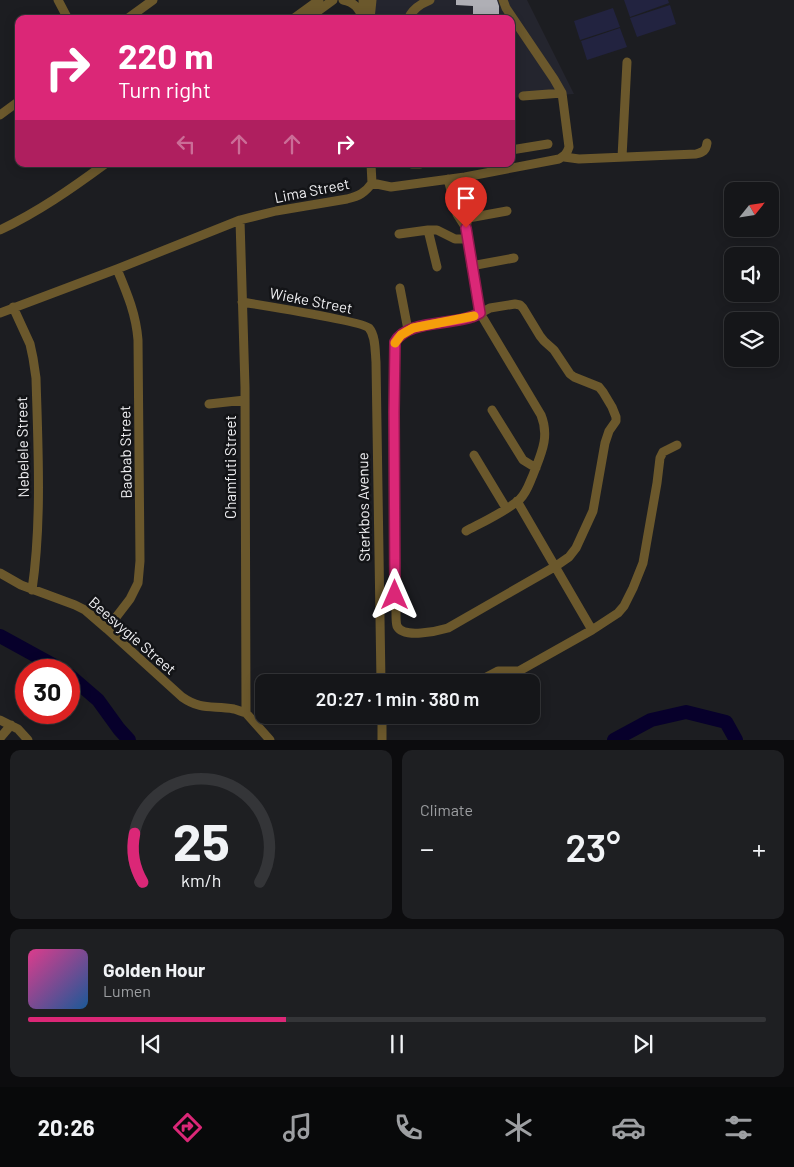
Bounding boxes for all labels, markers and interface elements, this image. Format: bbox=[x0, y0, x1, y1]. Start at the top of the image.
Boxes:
text: 220 m bbox=[118, 34, 213, 76]
icon: right bbox=[35, 35, 100, 100]
text: Turn right bbox=[118, 76, 211, 102]
icon: left bbox=[172, 130, 200, 158]
icon: ahead bbox=[225, 130, 253, 158]
icon: ahead bbox=[278, 130, 306, 158]
icon: right bbox=[331, 130, 359, 158]
street label: Lima Street bbox=[273, 174, 351, 206]
pin bbox=[445, 177, 487, 228]
north arrow bbox=[724, 182, 779, 238]
map controls bbox=[724, 182, 779, 367]
icon: arrive bbox=[452, 184, 480, 212]
button: sound bbox=[724, 247, 779, 302]
street label: Wieke Street bbox=[268, 283, 354, 317]
button: layers bbox=[724, 312, 779, 367]
street label: Nebelele Street bbox=[12, 396, 32, 498]
street label: Baobab Street bbox=[115, 405, 135, 499]
street label: Chamfuti Street bbox=[221, 415, 239, 519]
street label: Sterkbos Avenue bbox=[353, 452, 373, 562]
position arrow bbox=[368, 568, 420, 620]
street label: Beesvygie Street bbox=[85, 593, 180, 678]
speed limit sign: 30 bbox=[15, 659, 80, 724]
text: 20:27 · 1 min · 380 m bbox=[316, 687, 479, 710]
text: Climate bbox=[420, 800, 473, 819]
text: 25 bbox=[172, 809, 230, 871]
text: 23° bbox=[565, 824, 621, 870]
text: − bbox=[420, 831, 434, 865]
text: + bbox=[752, 831, 766, 865]
text: km/h bbox=[181, 869, 221, 891]
text: Golden Hour bbox=[103, 958, 205, 981]
text: Lumen bbox=[103, 981, 151, 1000]
icon: previous bbox=[137, 1030, 165, 1058]
icon: pause bbox=[383, 1030, 411, 1058]
icon: next bbox=[629, 1030, 657, 1058]
icon: directions bbox=[170, 1110, 205, 1145]
icon: music bbox=[280, 1110, 315, 1145]
icon: phone bbox=[391, 1110, 426, 1145]
icon: climate bbox=[501, 1110, 536, 1145]
icon: car bbox=[611, 1110, 646, 1145]
icon: filters bbox=[721, 1110, 756, 1145]
text: 20:26 bbox=[38, 1114, 95, 1140]

